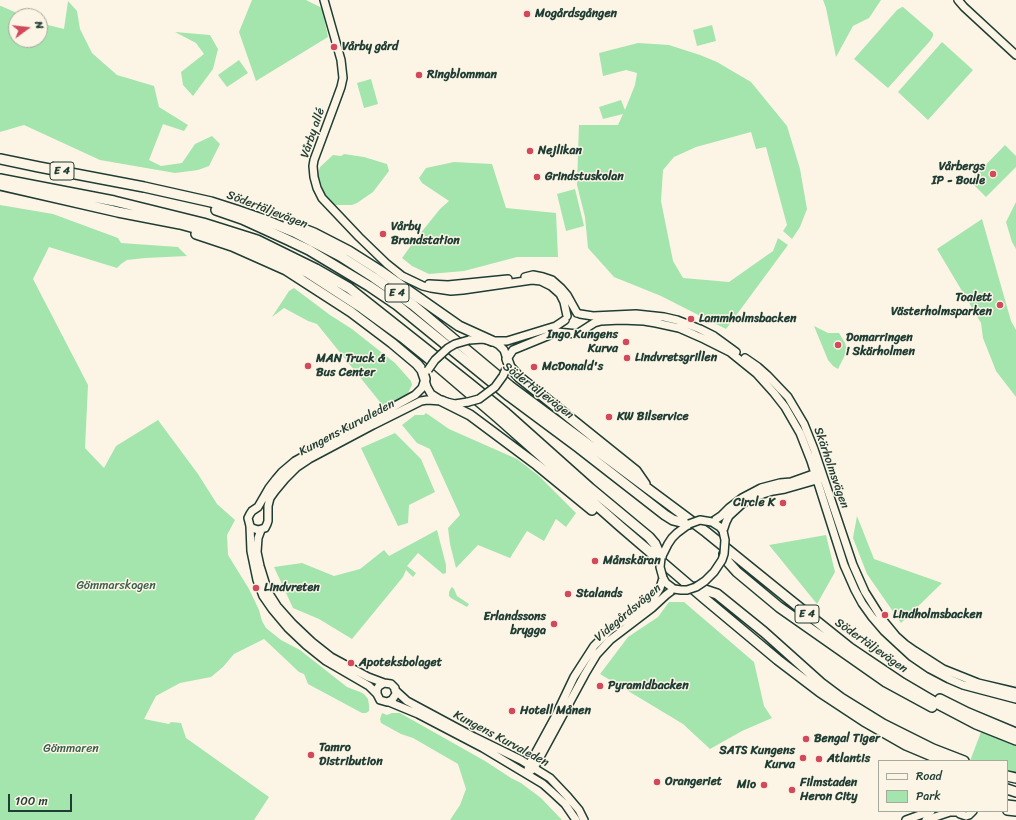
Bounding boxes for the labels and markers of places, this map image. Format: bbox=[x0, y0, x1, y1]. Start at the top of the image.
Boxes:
place label: Mogårdsgången bbox=[535, 7, 617, 21]
marker: Mogårdsgången bbox=[522, 9, 532, 19]
place label: Vårby gård bbox=[342, 40, 398, 54]
marker: Vårby gård bbox=[329, 42, 339, 52]
place label: Ringblomman bbox=[427, 68, 497, 82]
marker: Ringblomman bbox=[414, 70, 424, 80]
place label: Nejlikan bbox=[538, 144, 582, 158]
marker: Nejlikan bbox=[525, 146, 535, 156]
place label: Vårbergs IP - Boule bbox=[932, 160, 985, 188]
marker: Vårbergs IP - Boule bbox=[988, 169, 998, 179]
place label: Grindstuskolan bbox=[545, 170, 624, 184]
marker: Grindstuskolan bbox=[532, 172, 542, 182]
place label: Vårby Brandstation bbox=[391, 220, 460, 248]
marker: Vårby Brandstation bbox=[378, 229, 388, 239]
place label: Toalett Västerholmsparken bbox=[891, 291, 992, 319]
marker: Toalett Västerholmsparken bbox=[995, 300, 1005, 310]
place label: Lammholmsbacken bbox=[699, 312, 797, 326]
marker: Lammholmsbacken bbox=[686, 314, 696, 324]
place label: Ingo Kungens Kurva bbox=[547, 328, 618, 356]
place label: Domarringen i Skärholmen bbox=[846, 331, 915, 359]
marker: Ingo Kungens Kurva bbox=[621, 337, 631, 347]
marker: Domarringen i Skärholmen bbox=[833, 340, 843, 350]
place label: Lindvretsgrillen bbox=[635, 351, 717, 365]
place label: MAN Truck & Bus Center bbox=[316, 352, 385, 380]
marker: Lindvretsgrillen bbox=[622, 353, 632, 363]
place label: McDonald's bbox=[542, 360, 603, 374]
marker: MAN Truck & Bus Center bbox=[303, 361, 313, 371]
marker: McDonald's bbox=[529, 362, 539, 372]
place label: KW Bilservice bbox=[617, 410, 689, 424]
marker: KW Bilservice bbox=[604, 412, 614, 422]
place label: Circle K bbox=[733, 496, 775, 510]
marker: Circle K bbox=[778, 498, 788, 508]
place label: Månskäran bbox=[603, 554, 661, 568]
marker: Månskäran bbox=[590, 556, 600, 566]
place label: Lindvreten bbox=[264, 581, 320, 595]
marker: Lindvreten bbox=[251, 583, 261, 593]
place label: Stalands bbox=[576, 587, 623, 601]
marker: Stalands bbox=[563, 589, 573, 599]
place label: Lindholmsbacken bbox=[893, 608, 982, 622]
place label: Erlandssons brygga bbox=[484, 610, 546, 638]
marker: Lindholmsbacken bbox=[880, 610, 890, 620]
marker: Erlandssons brygga bbox=[549, 619, 559, 629]
place label: Apoteksbolaget bbox=[359, 656, 442, 670]
marker: Apoteksbolaget bbox=[346, 658, 356, 668]
place label: Pyramidbacken bbox=[608, 679, 689, 693]
marker: Pyramidbacken bbox=[595, 681, 605, 691]
place label: Hotell Månen bbox=[520, 704, 591, 718]
marker: Hotell Månen bbox=[507, 706, 517, 716]
place label: Bengal Tiger bbox=[814, 732, 880, 746]
marker: Bengal Tiger bbox=[801, 734, 811, 744]
place label: Tamro Distribution bbox=[319, 741, 383, 769]
place label: SATS Kungens Kurva bbox=[719, 744, 795, 772]
marker: Tamro Distribution bbox=[306, 750, 316, 760]
place label: Atlantis bbox=[827, 752, 870, 766]
marker: SATS Kungens Kurva bbox=[798, 753, 808, 763]
marker: Atlantis bbox=[814, 754, 824, 764]
place label: Orangeriet bbox=[665, 775, 722, 789]
place label: Filmstaden Heron City bbox=[800, 776, 858, 804]
marker: Orangeriet bbox=[652, 777, 662, 787]
place label: Mio bbox=[737, 778, 756, 792]
marker: Mio bbox=[759, 780, 769, 790]
marker: Filmstaden Heron City bbox=[787, 785, 797, 795]

